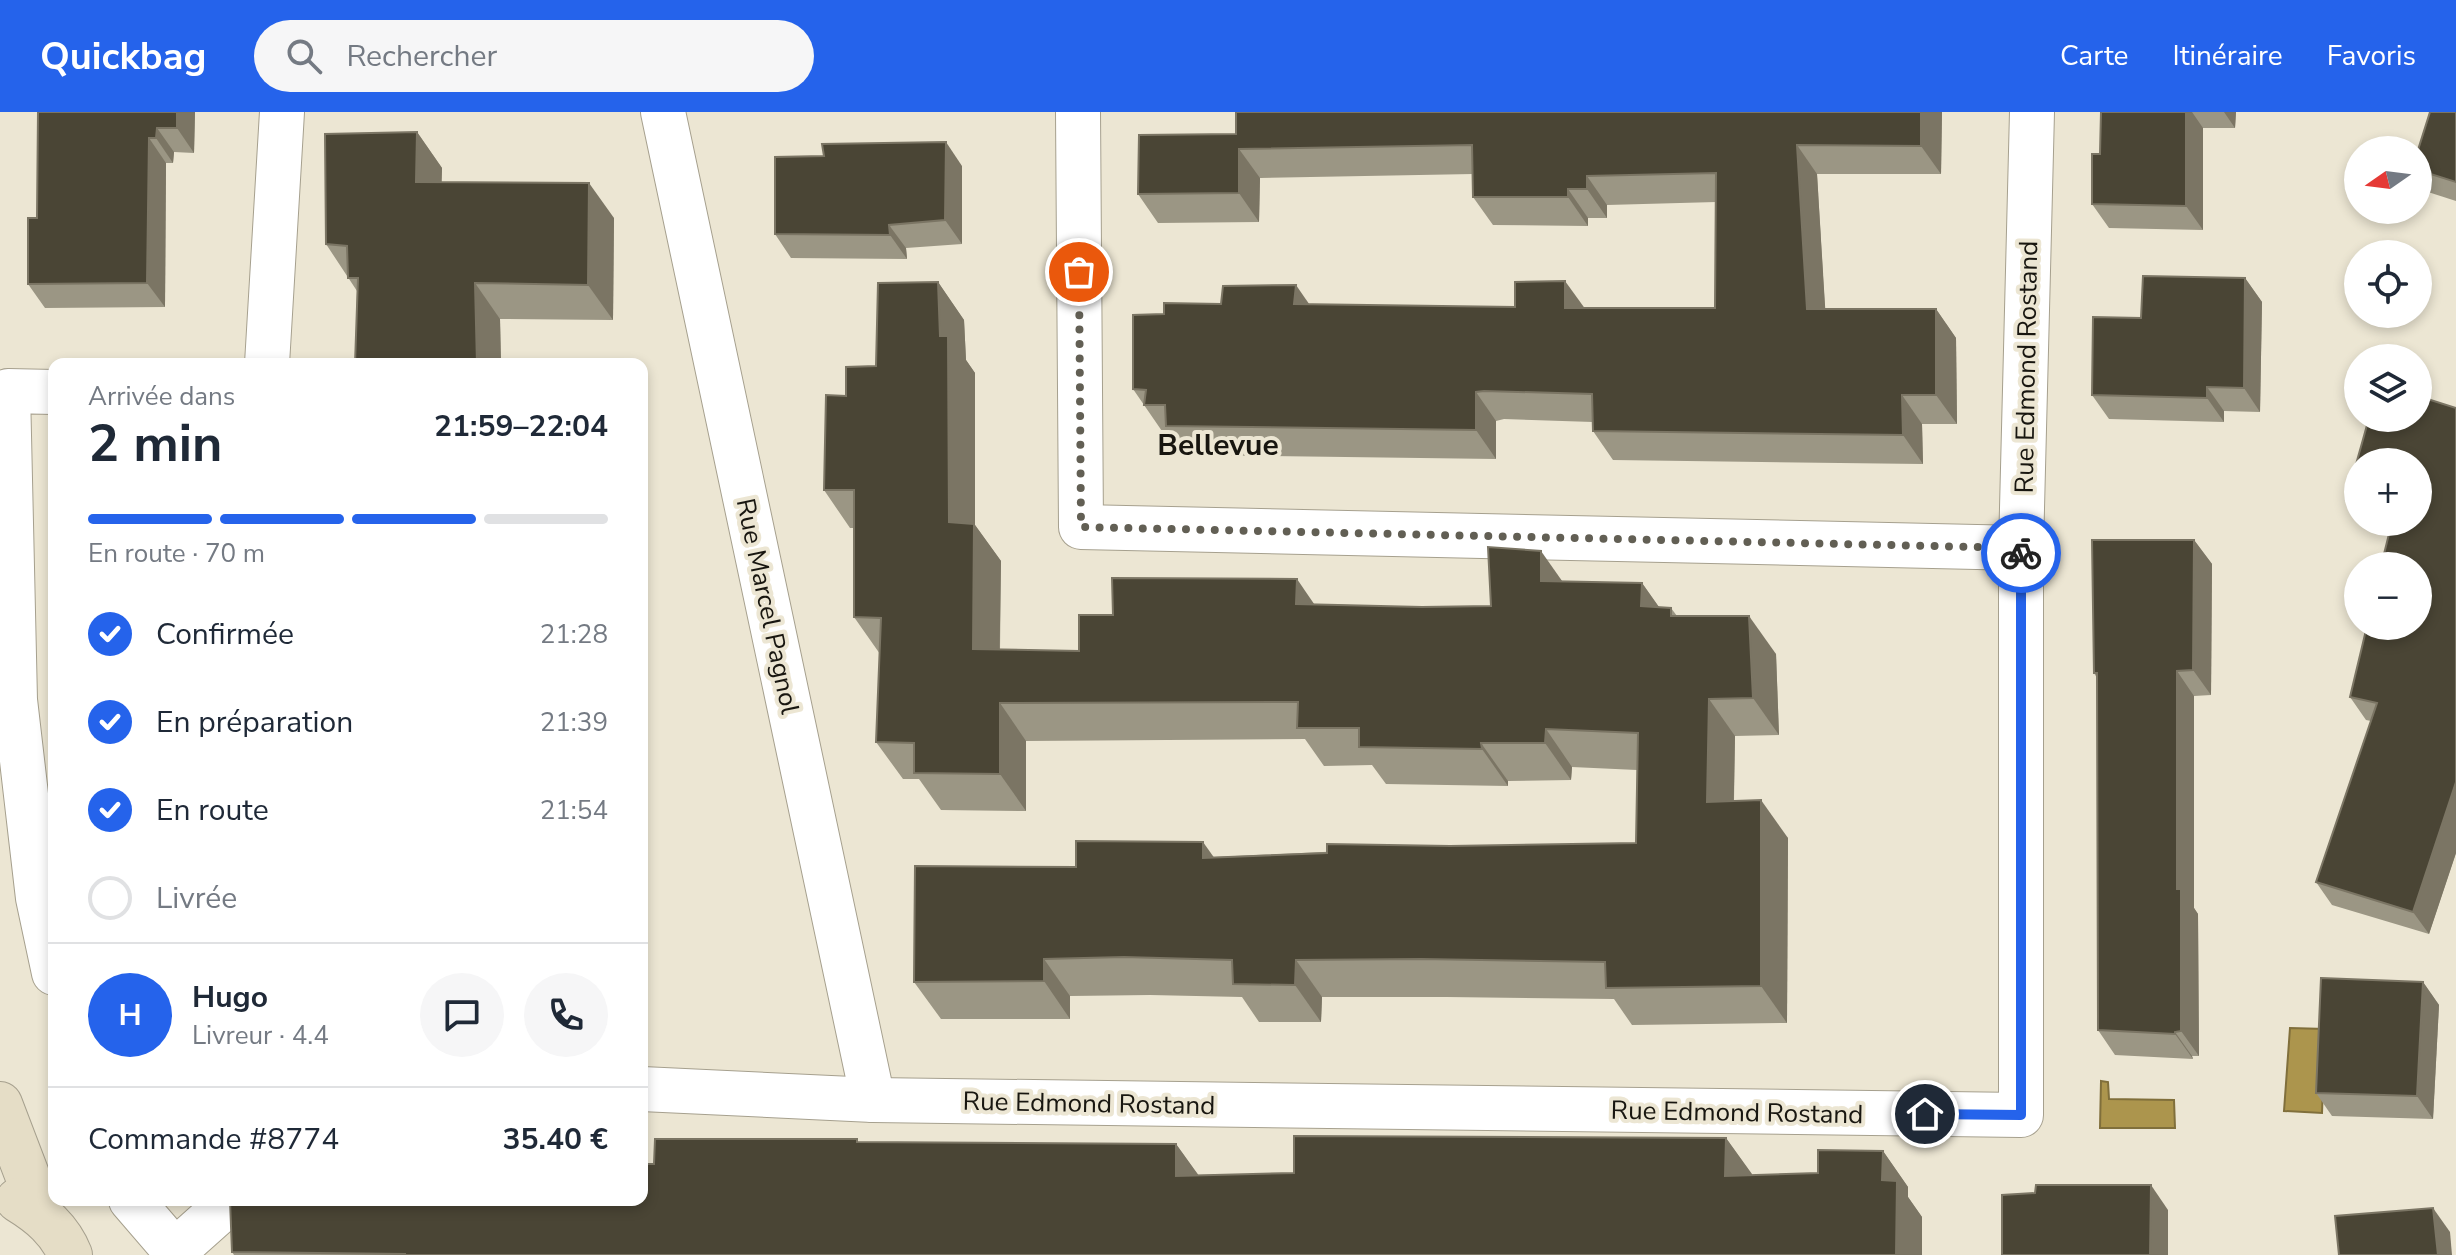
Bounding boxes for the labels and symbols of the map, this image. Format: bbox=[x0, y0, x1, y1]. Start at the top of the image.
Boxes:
north arrow bbox=[2344, 136, 2432, 224]
pin bbox=[1045, 238, 1113, 306]
street label: Rue Edmond Rostand bbox=[2007, 240, 2046, 494]
district label: Bellevue bbox=[1157, 425, 1279, 466]
street label: Rue Marcel Pagnol bbox=[728, 495, 807, 717]
courier bbox=[1981, 513, 2061, 593]
pin bbox=[1891, 1080, 1959, 1148]
street label: Rue Edmond Rostand bbox=[962, 1084, 1216, 1123]
street label: Rue Edmond Rostand bbox=[1610, 1093, 1864, 1132]

